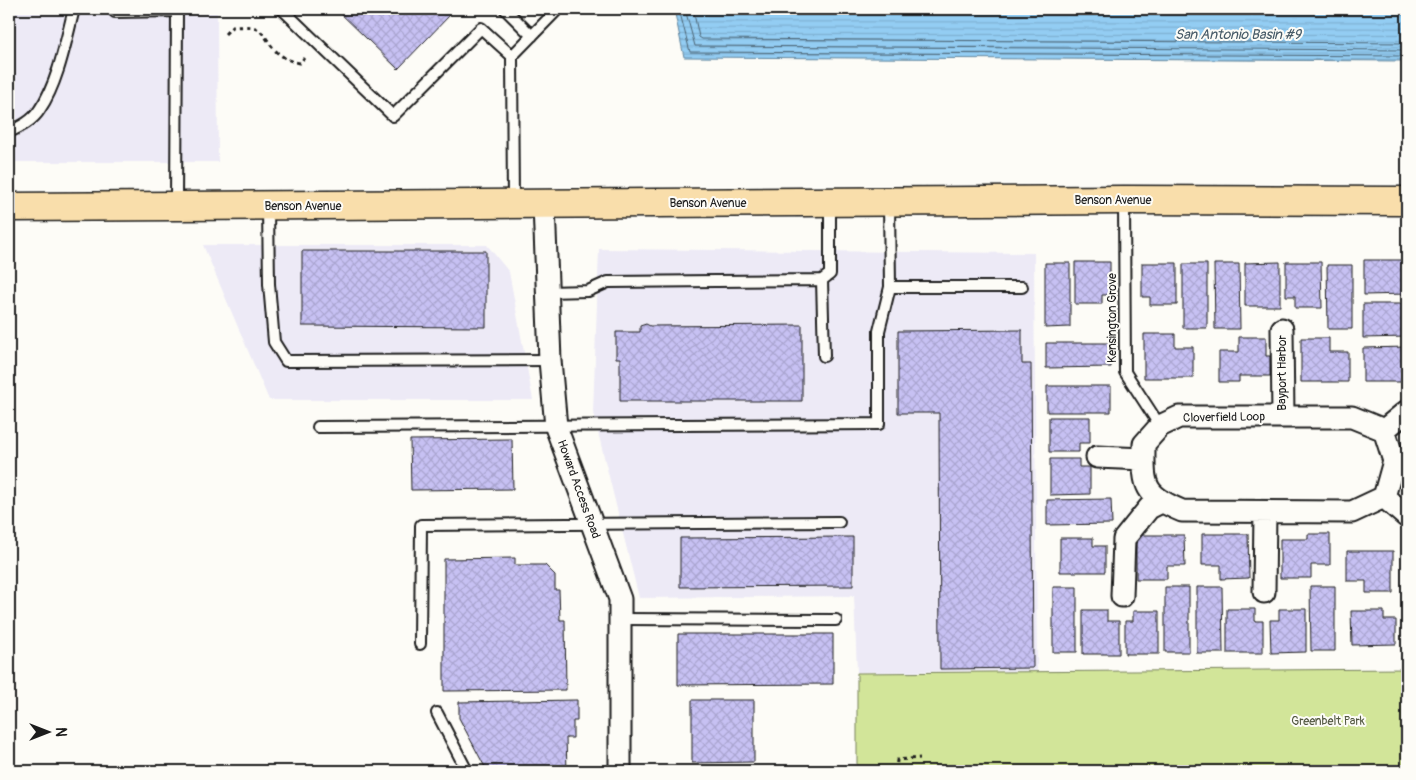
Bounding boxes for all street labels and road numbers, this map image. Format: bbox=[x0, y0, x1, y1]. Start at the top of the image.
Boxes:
street label: Benson Avenue bbox=[1075, 193, 1152, 208]
street label: Benson Avenue bbox=[670, 196, 747, 211]
street label: Benson Avenue bbox=[265, 199, 342, 214]
street label: Kensington Grove bbox=[1105, 273, 1120, 363]
street label: Bayport Harbor bbox=[1275, 335, 1290, 411]
street label: Cloverfield Loop bbox=[1183, 409, 1265, 426]
street label: Howard Access Road bbox=[554, 438, 603, 541]

